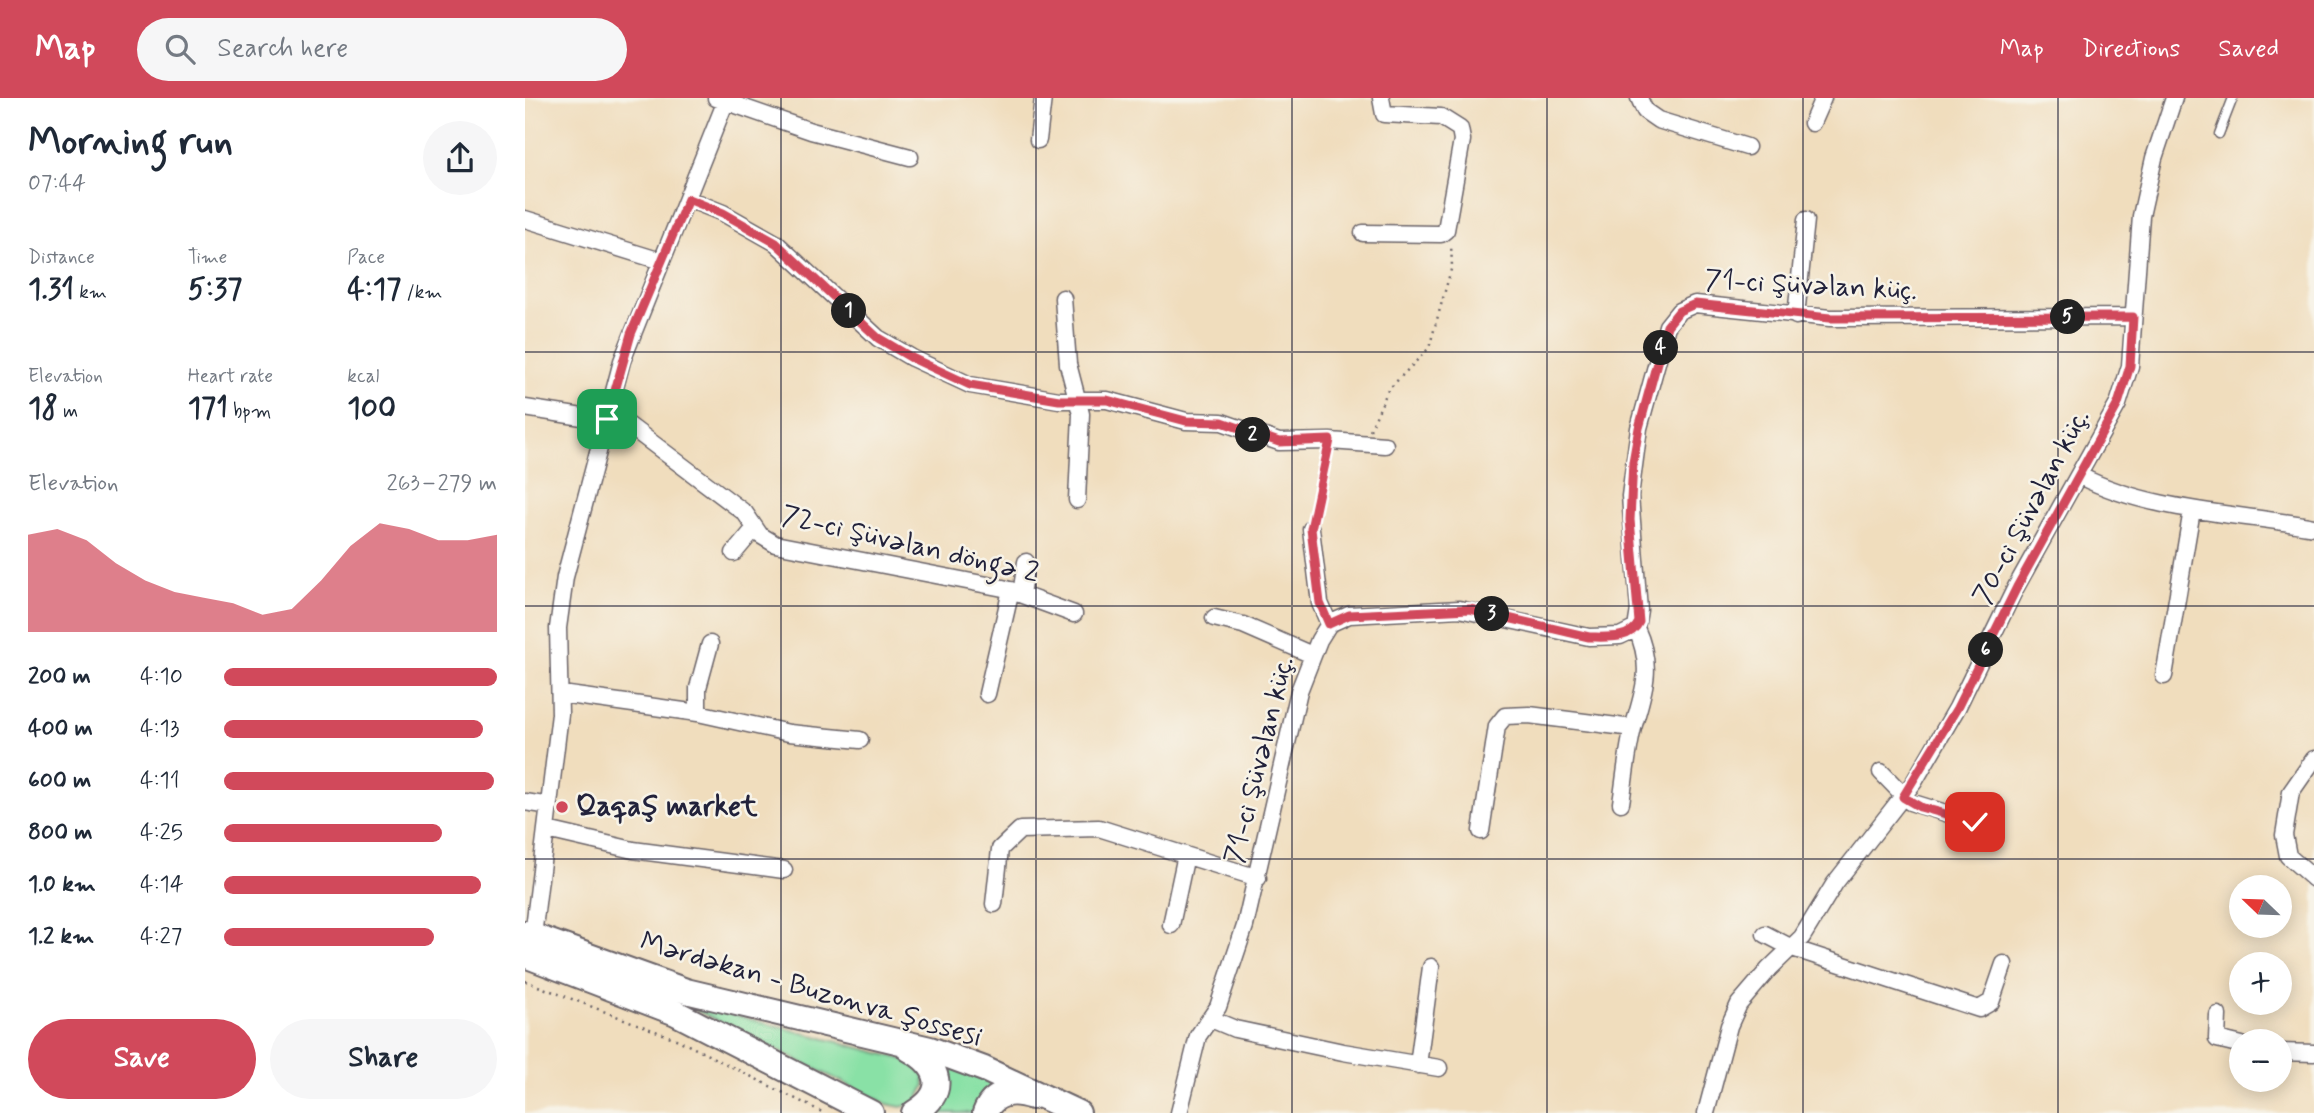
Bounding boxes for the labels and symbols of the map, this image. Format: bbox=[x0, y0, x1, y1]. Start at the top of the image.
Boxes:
street label: 71-ci Şüvəlan küç. bbox=[1704, 262, 1918, 310]
pin: 1 bbox=[831, 294, 867, 328]
pin: 5 bbox=[2051, 300, 2085, 334]
pin: 4 bbox=[1643, 330, 1679, 366]
pin bbox=[577, 389, 637, 449]
street label: 70-ci Şüvəlan küç. bbox=[1965, 403, 2099, 611]
pin: 2 bbox=[1235, 418, 1271, 452]
street label: 72-ci Şüvəlan döngə 2 bbox=[777, 497, 1042, 596]
pin: 3 bbox=[1475, 596, 1509, 632]
pin: 6 bbox=[1969, 632, 2003, 668]
street label: 71-ci Şüvəlan küç. bbox=[1216, 652, 1304, 868]
place label: Qaqaş market bbox=[576, 789, 758, 826]
pin bbox=[1945, 792, 2005, 852]
marker: Qaqaş market bbox=[554, 799, 570, 815]
north arrow bbox=[2229, 875, 2293, 938]
street label: Mərdəkan - Buzonva şossesi bbox=[636, 923, 986, 1057]

